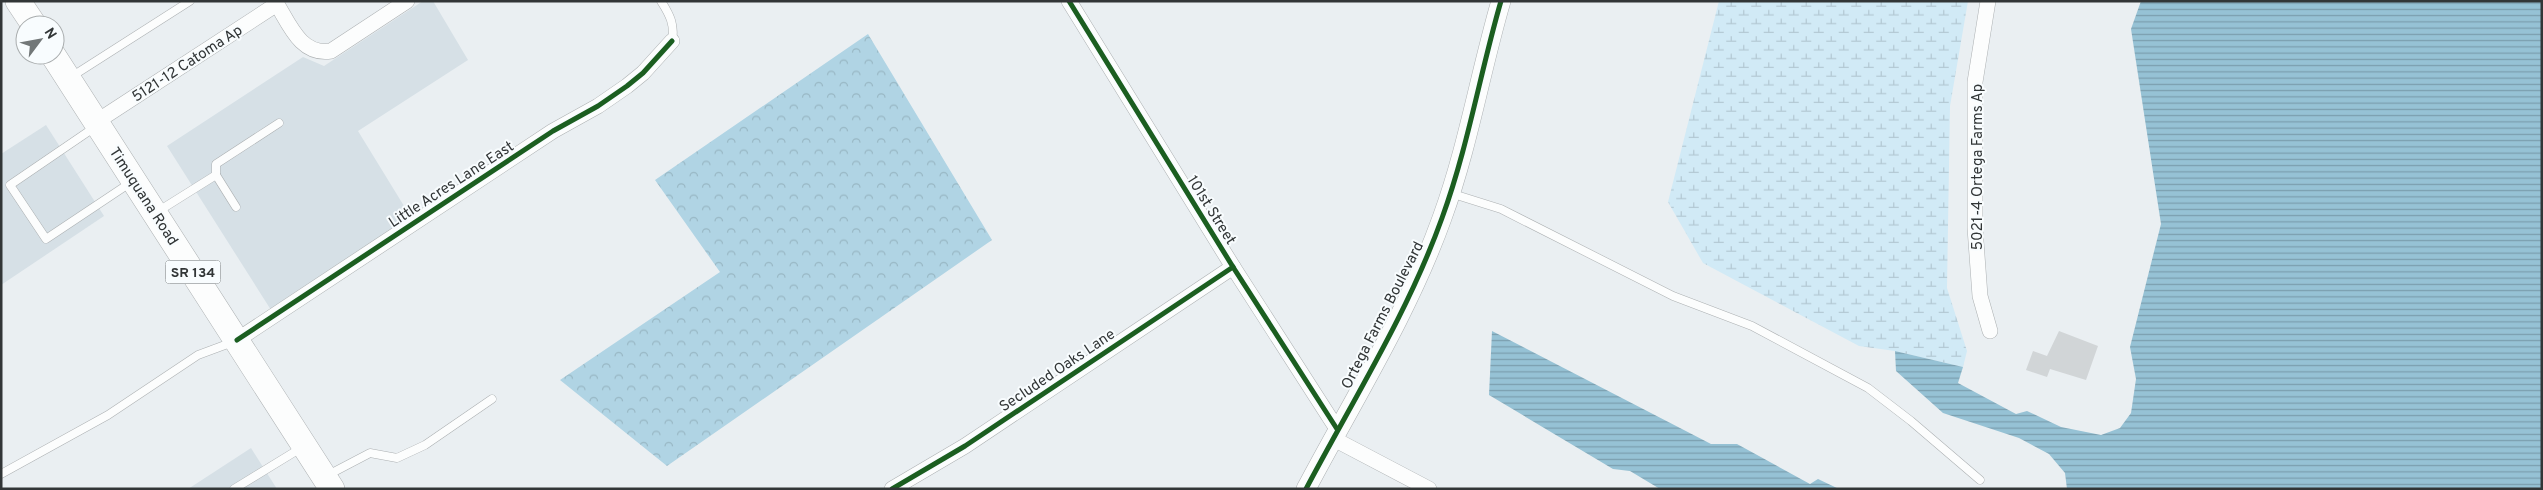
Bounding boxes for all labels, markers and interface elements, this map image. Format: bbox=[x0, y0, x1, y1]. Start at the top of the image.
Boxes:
north arrow bbox=[15, 15, 65, 65]
street label: 5121-12 Catoma Ap bbox=[129, 21, 247, 107]
text: N bbox=[40, 25, 60, 43]
street label: 5021-4 Ortega Farms Ap bbox=[1969, 84, 1988, 250]
street label: Little Acres Lane East bbox=[386, 138, 518, 233]
street label: Timuquana Road bbox=[104, 144, 182, 250]
street label: 101st Street bbox=[1182, 173, 1239, 249]
street label: Ortega Farms Boulevard bbox=[1338, 239, 1429, 393]
road number: SR 134 bbox=[166, 260, 220, 284]
street label: Secluded Oaks Lane bbox=[996, 325, 1119, 417]

